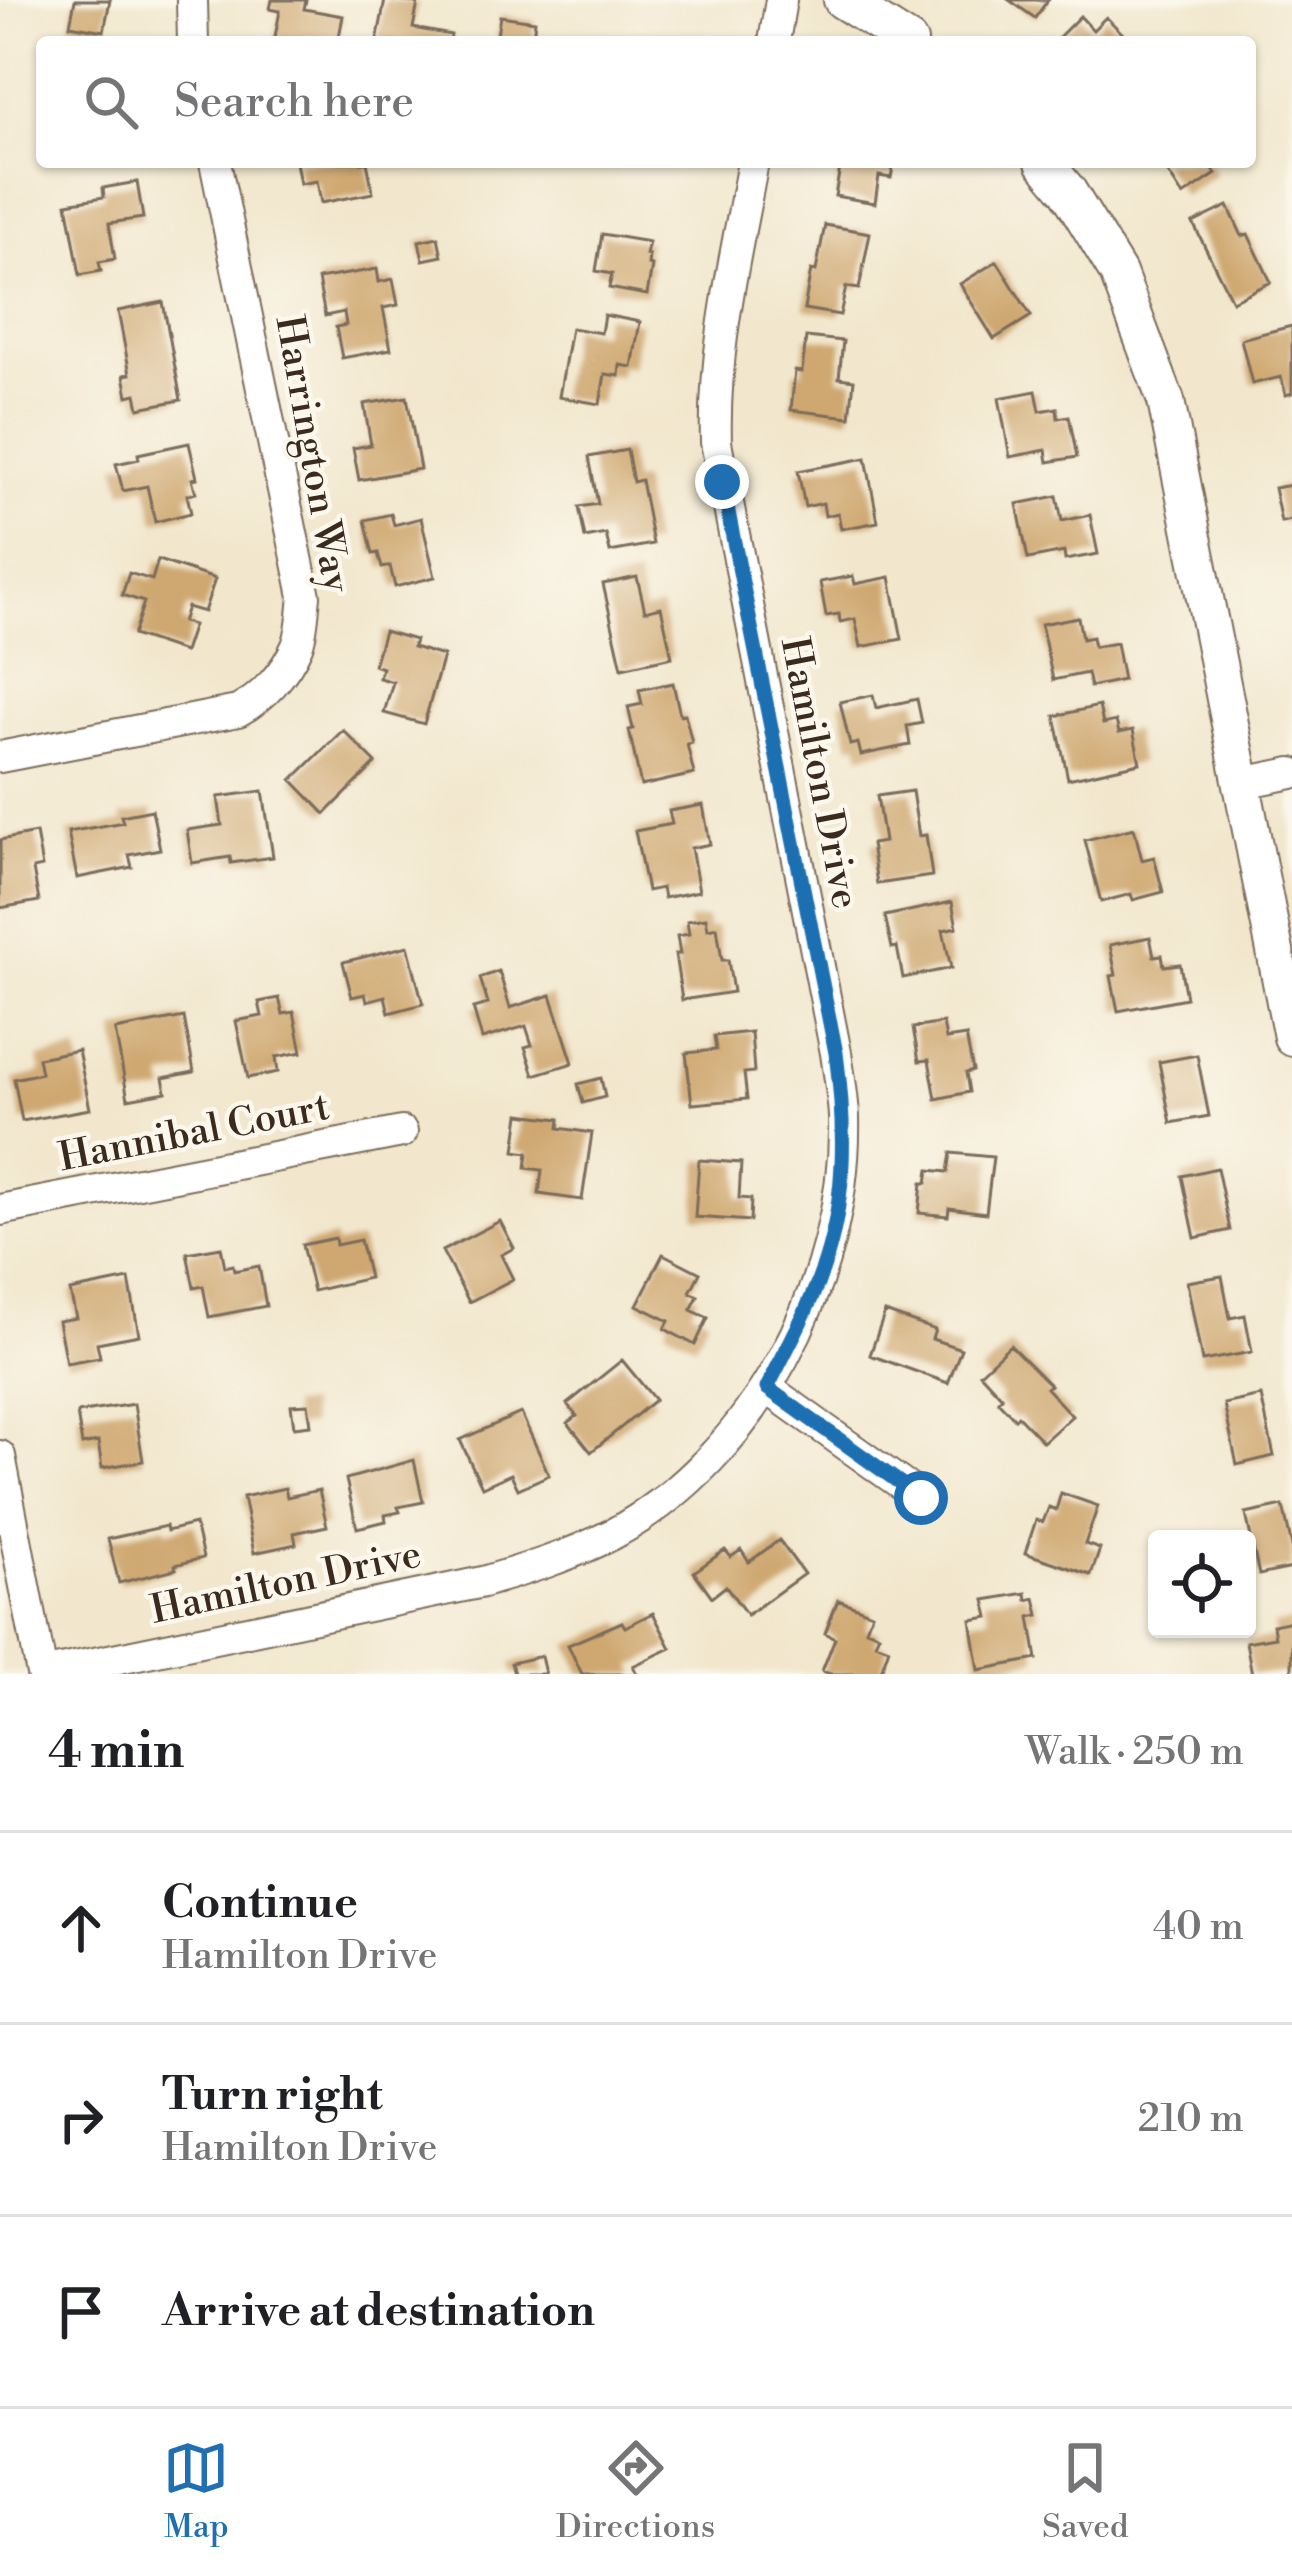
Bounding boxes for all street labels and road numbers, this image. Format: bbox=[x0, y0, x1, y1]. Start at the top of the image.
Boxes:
street label: Harrington Way bbox=[264, 312, 361, 597]
street label: Hamilton Drive bbox=[769, 633, 869, 913]
street label: Hannibal Court bbox=[55, 1083, 334, 1183]
street label: Hamilton Drive bbox=[146, 1530, 426, 1636]

